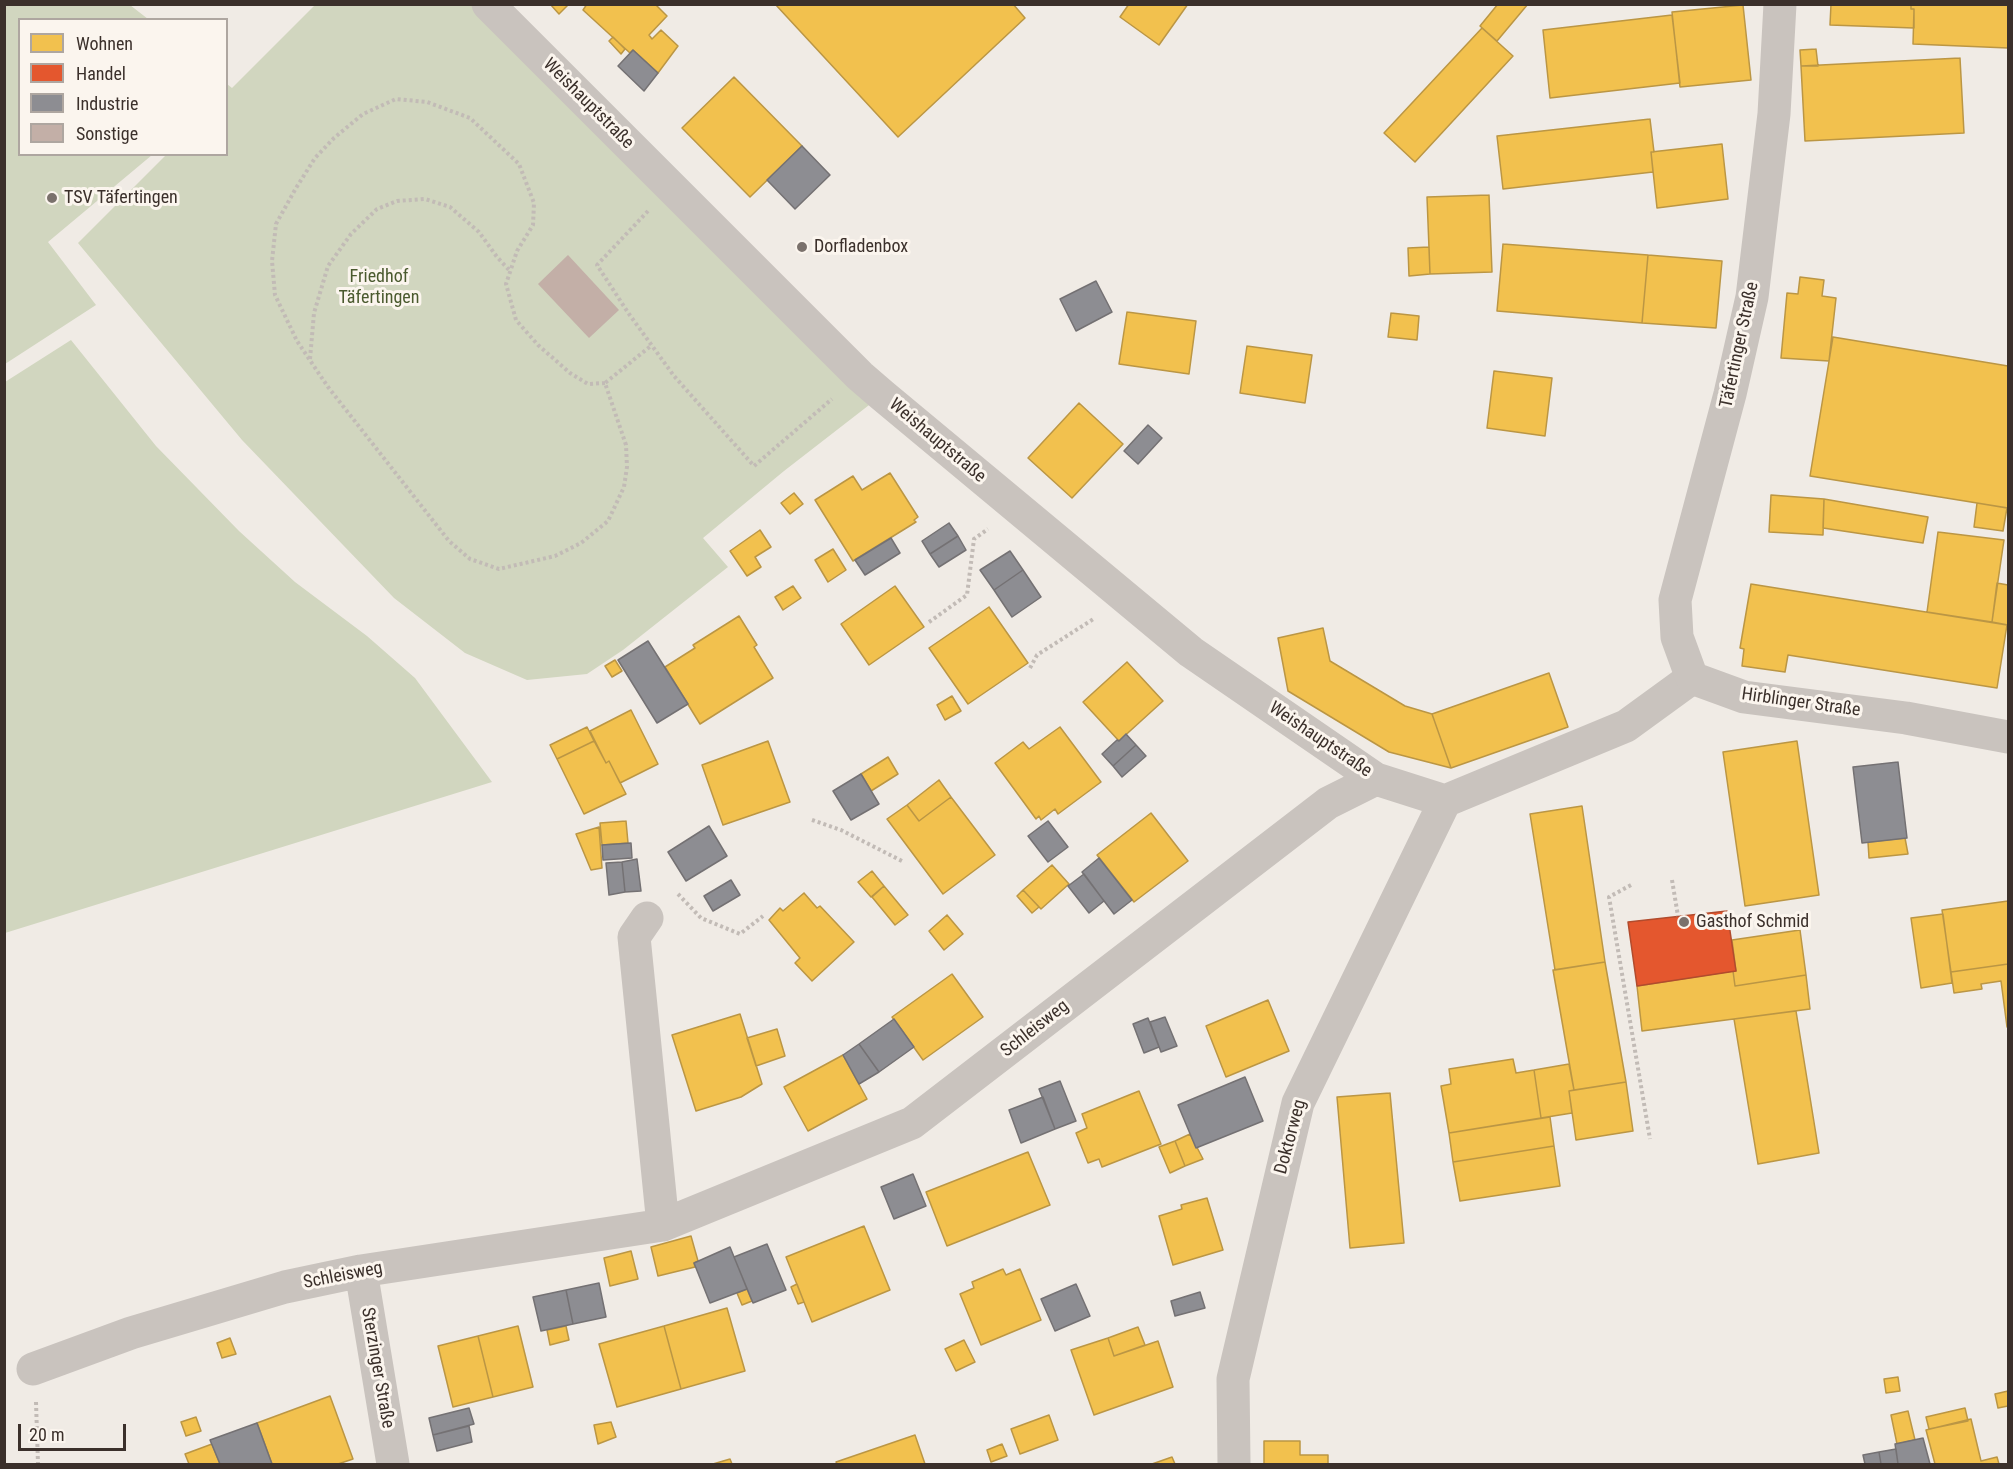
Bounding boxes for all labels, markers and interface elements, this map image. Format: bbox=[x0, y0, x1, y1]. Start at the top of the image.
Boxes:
legend bbox=[18, 18, 228, 156]
text: Wohnen bbox=[76, 33, 133, 54]
street label: Weishauptstraße bbox=[538, 54, 638, 154]
text: Handel bbox=[76, 63, 126, 84]
text: Industrie bbox=[76, 93, 138, 114]
text: Sonstige bbox=[76, 123, 138, 144]
place label: TSV Täfertingen bbox=[64, 187, 178, 209]
marker: TSV Täfertingen bbox=[45, 191, 59, 205]
place label: Dorfladenbox bbox=[814, 236, 908, 258]
marker: Dorfladenbox bbox=[795, 240, 809, 254]
park label: Friedhof Täfertingen bbox=[338, 266, 420, 308]
street label: Täfertinger Straße bbox=[1716, 280, 1764, 410]
street label: Weishauptstraße bbox=[884, 394, 990, 488]
street label: Hirblinger Straße bbox=[1740, 684, 1862, 722]
street label: Weishauptstraße bbox=[1264, 698, 1376, 782]
place label: Gasthof Schmid bbox=[1696, 911, 1809, 933]
marker: Gasthof Schmid bbox=[1677, 915, 1691, 929]
street label: Schleisweg bbox=[997, 996, 1073, 1062]
street label: Doktorweg bbox=[1271, 1097, 1311, 1177]
street label: Schleisweg bbox=[302, 1258, 384, 1294]
street label: Sterzinger Straße bbox=[356, 1306, 398, 1430]
scale bar bbox=[21, 1412, 129, 1450]
text: 20 m bbox=[29, 1424, 64, 1445]

